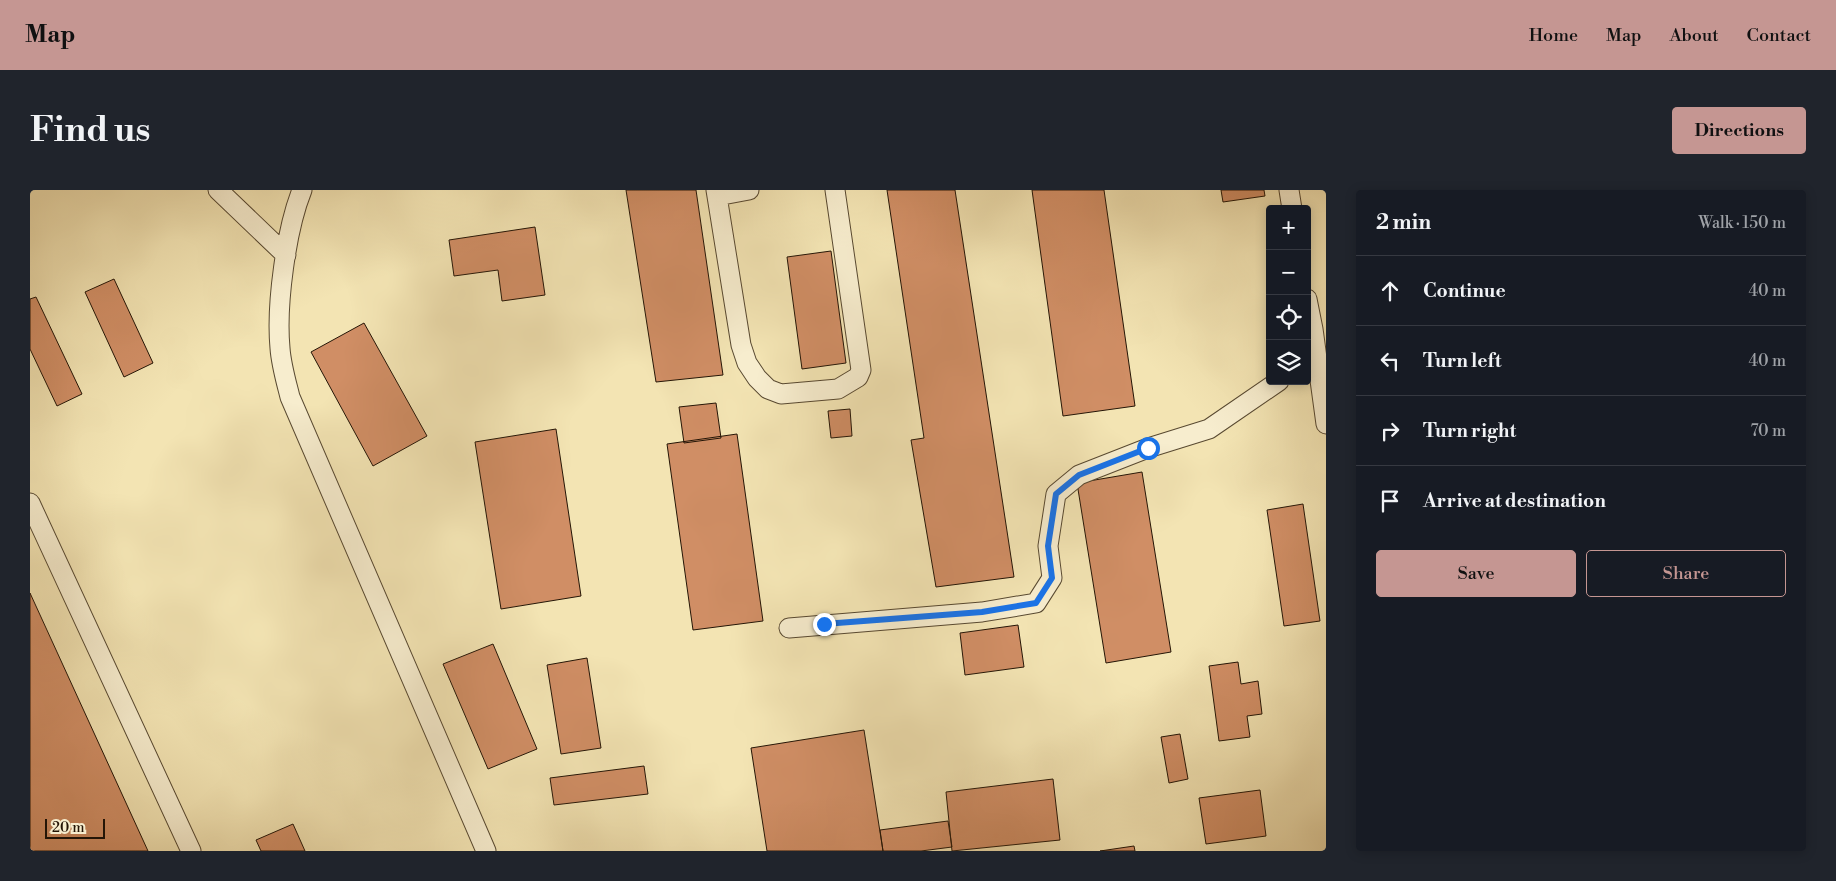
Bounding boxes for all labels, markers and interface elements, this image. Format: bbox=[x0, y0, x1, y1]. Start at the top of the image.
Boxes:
text: Map bbox=[25, 20, 75, 50]
text: Home bbox=[1529, 24, 1578, 47]
text: Map bbox=[1606, 24, 1642, 47]
text: About bbox=[1670, 24, 1719, 47]
text: Contact bbox=[1747, 24, 1811, 47]
button: Directions bbox=[1672, 107, 1806, 154]
text: Find us bbox=[30, 109, 150, 152]
map controls bbox=[1266, 205, 1311, 385]
button: + bbox=[1266, 205, 1311, 250]
text: 2 min bbox=[1376, 210, 1431, 236]
text: Walk · 150 m bbox=[1698, 213, 1786, 233]
button: − bbox=[1266, 250, 1311, 295]
icon: ahead bbox=[1376, 277, 1404, 305]
text: Continue bbox=[1423, 279, 1506, 303]
text: 40 m bbox=[1749, 281, 1786, 301]
button: locate bbox=[1266, 295, 1311, 340]
button: layers bbox=[1266, 340, 1311, 385]
icon: left bbox=[1376, 347, 1404, 375]
text: Turn left bbox=[1423, 349, 1502, 373]
text: 40 m bbox=[1749, 351, 1786, 371]
icon: right bbox=[1376, 417, 1404, 445]
text: Turn right bbox=[1423, 419, 1516, 443]
text: 70 m bbox=[1750, 421, 1786, 441]
route start bbox=[1137, 437, 1160, 460]
icon: arrive bbox=[1376, 487, 1404, 515]
text: Arrive at destination bbox=[1423, 489, 1606, 513]
button: Save bbox=[1376, 550, 1576, 597]
button: Share bbox=[1586, 550, 1786, 597]
route end bbox=[813, 613, 836, 636]
scale bar bbox=[45, 816, 105, 839]
text: 20 m bbox=[52, 819, 84, 837]

